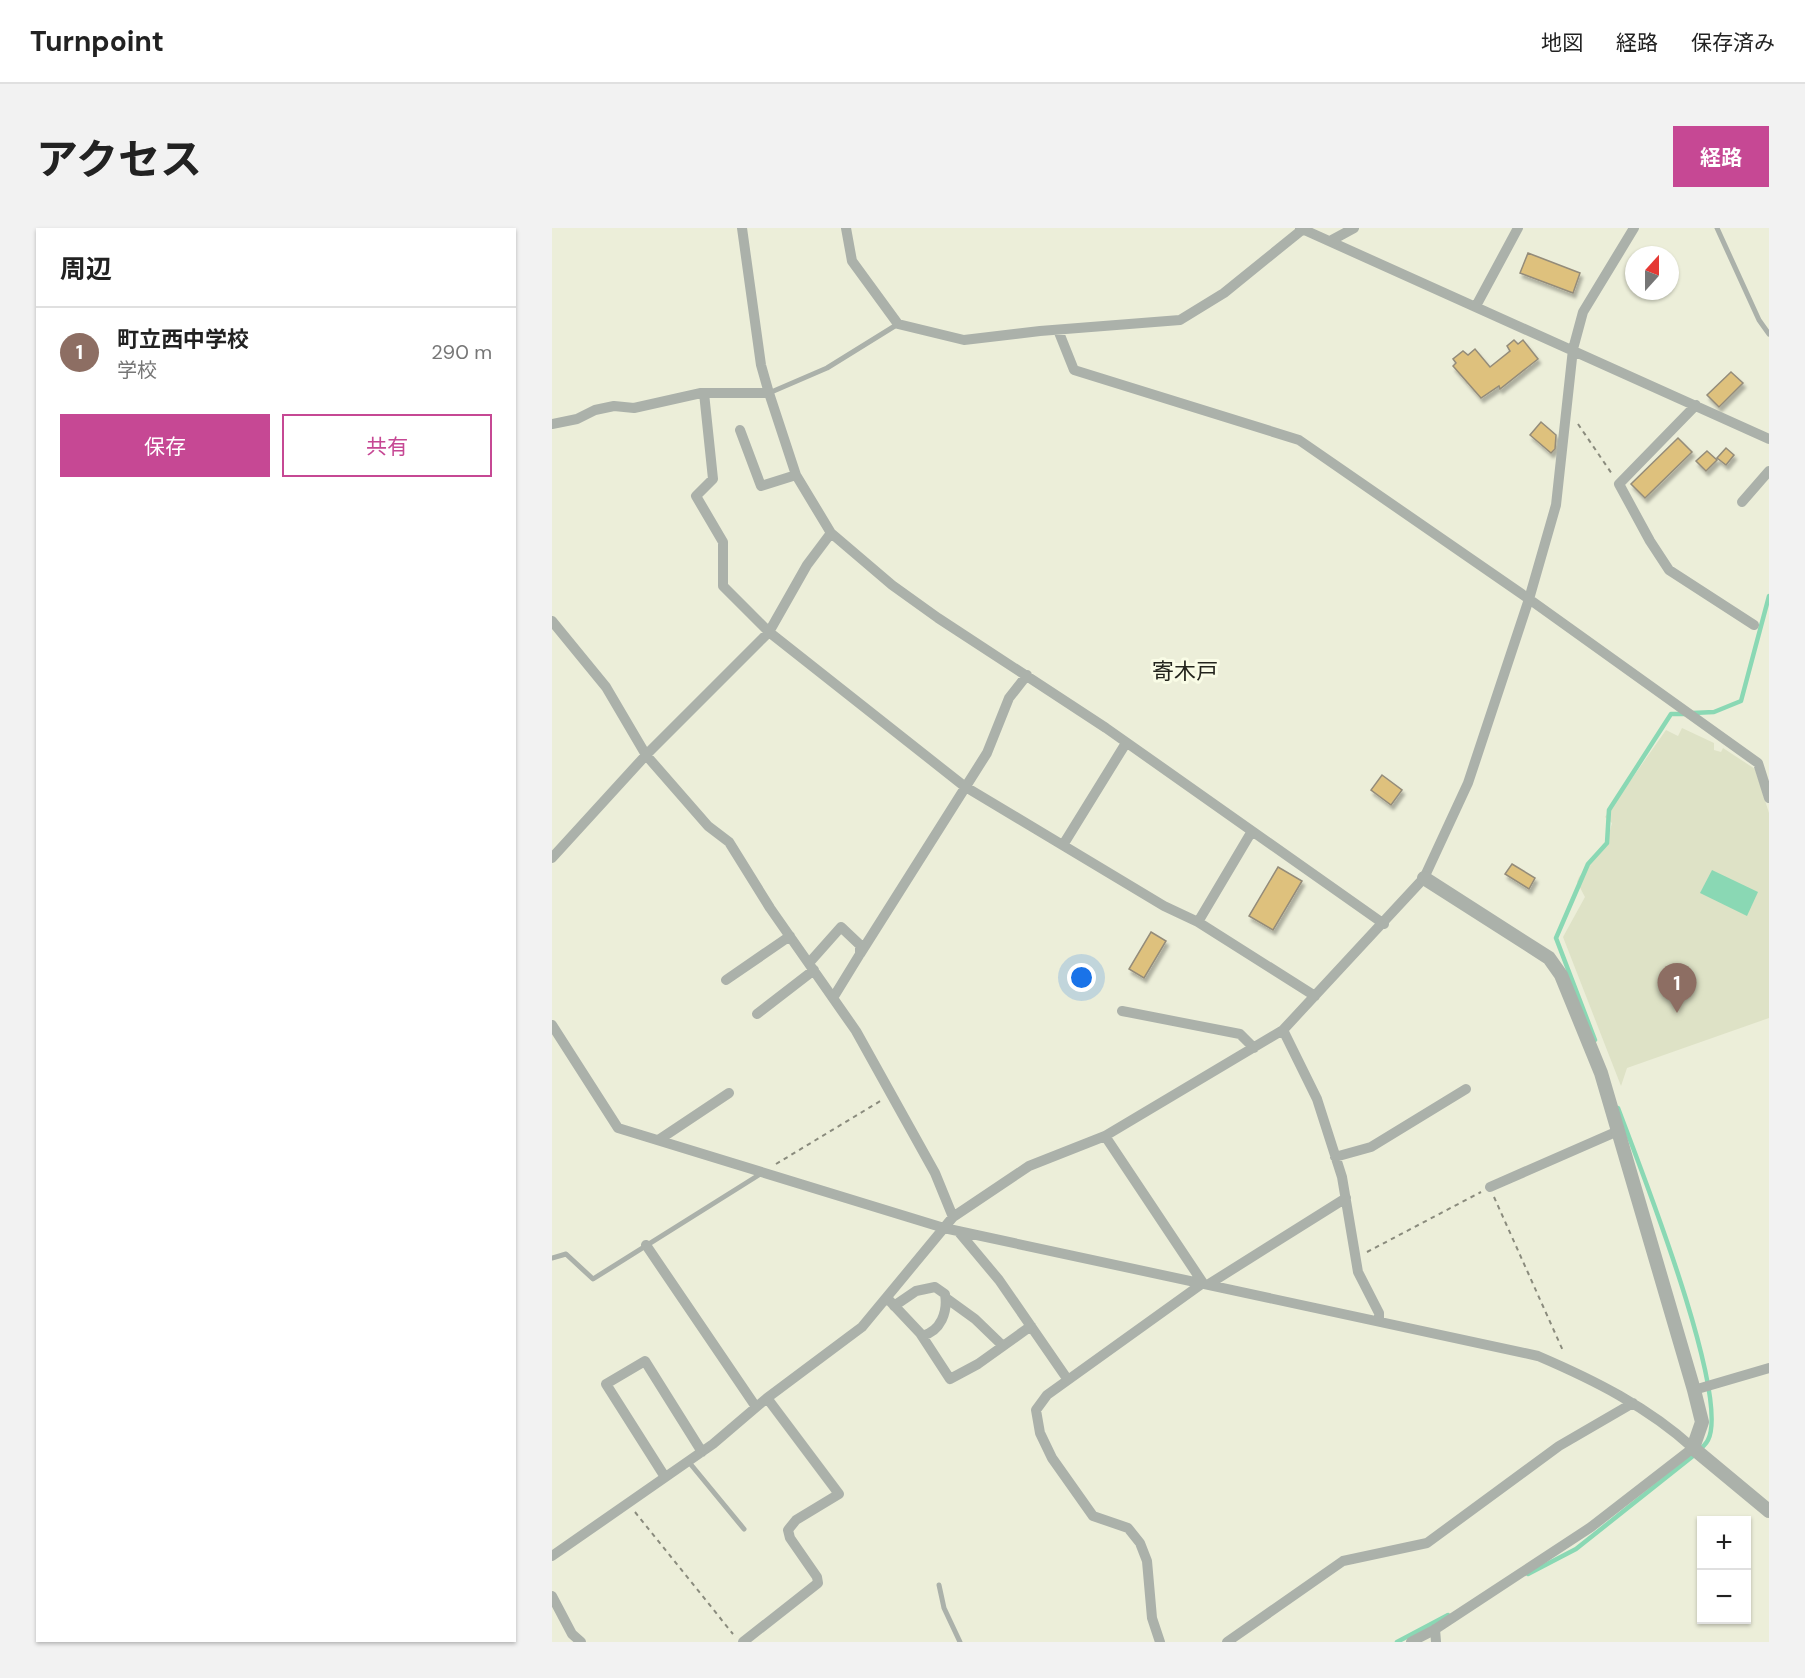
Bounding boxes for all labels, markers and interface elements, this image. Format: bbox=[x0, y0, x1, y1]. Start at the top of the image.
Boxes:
text: Turnpoint bbox=[30, 23, 164, 60]
text: 地図 bbox=[1541, 29, 1583, 57]
text: 経路 bbox=[1616, 29, 1658, 57]
text: 保存済み bbox=[1691, 29, 1775, 57]
button: 経路 bbox=[1673, 126, 1769, 187]
text: アクセス bbox=[36, 132, 202, 187]
north arrow bbox=[1625, 246, 1679, 300]
text: 周辺 bbox=[60, 252, 112, 286]
text: 町立西中学校 bbox=[117, 325, 249, 354]
text: 1 bbox=[76, 339, 83, 365]
text: 290 m bbox=[431, 339, 492, 365]
text: 学校 bbox=[117, 357, 157, 383]
button: 保存 bbox=[60, 414, 270, 477]
button: 共有 bbox=[282, 414, 492, 477]
district label: 寄木戸 bbox=[1152, 657, 1218, 686]
your location bbox=[1067, 963, 1096, 992]
pin: 1 bbox=[1658, 964, 1696, 1013]
map controls bbox=[1697, 1516, 1751, 1624]
button: + bbox=[1697, 1516, 1751, 1570]
button: − bbox=[1697, 1570, 1751, 1624]

